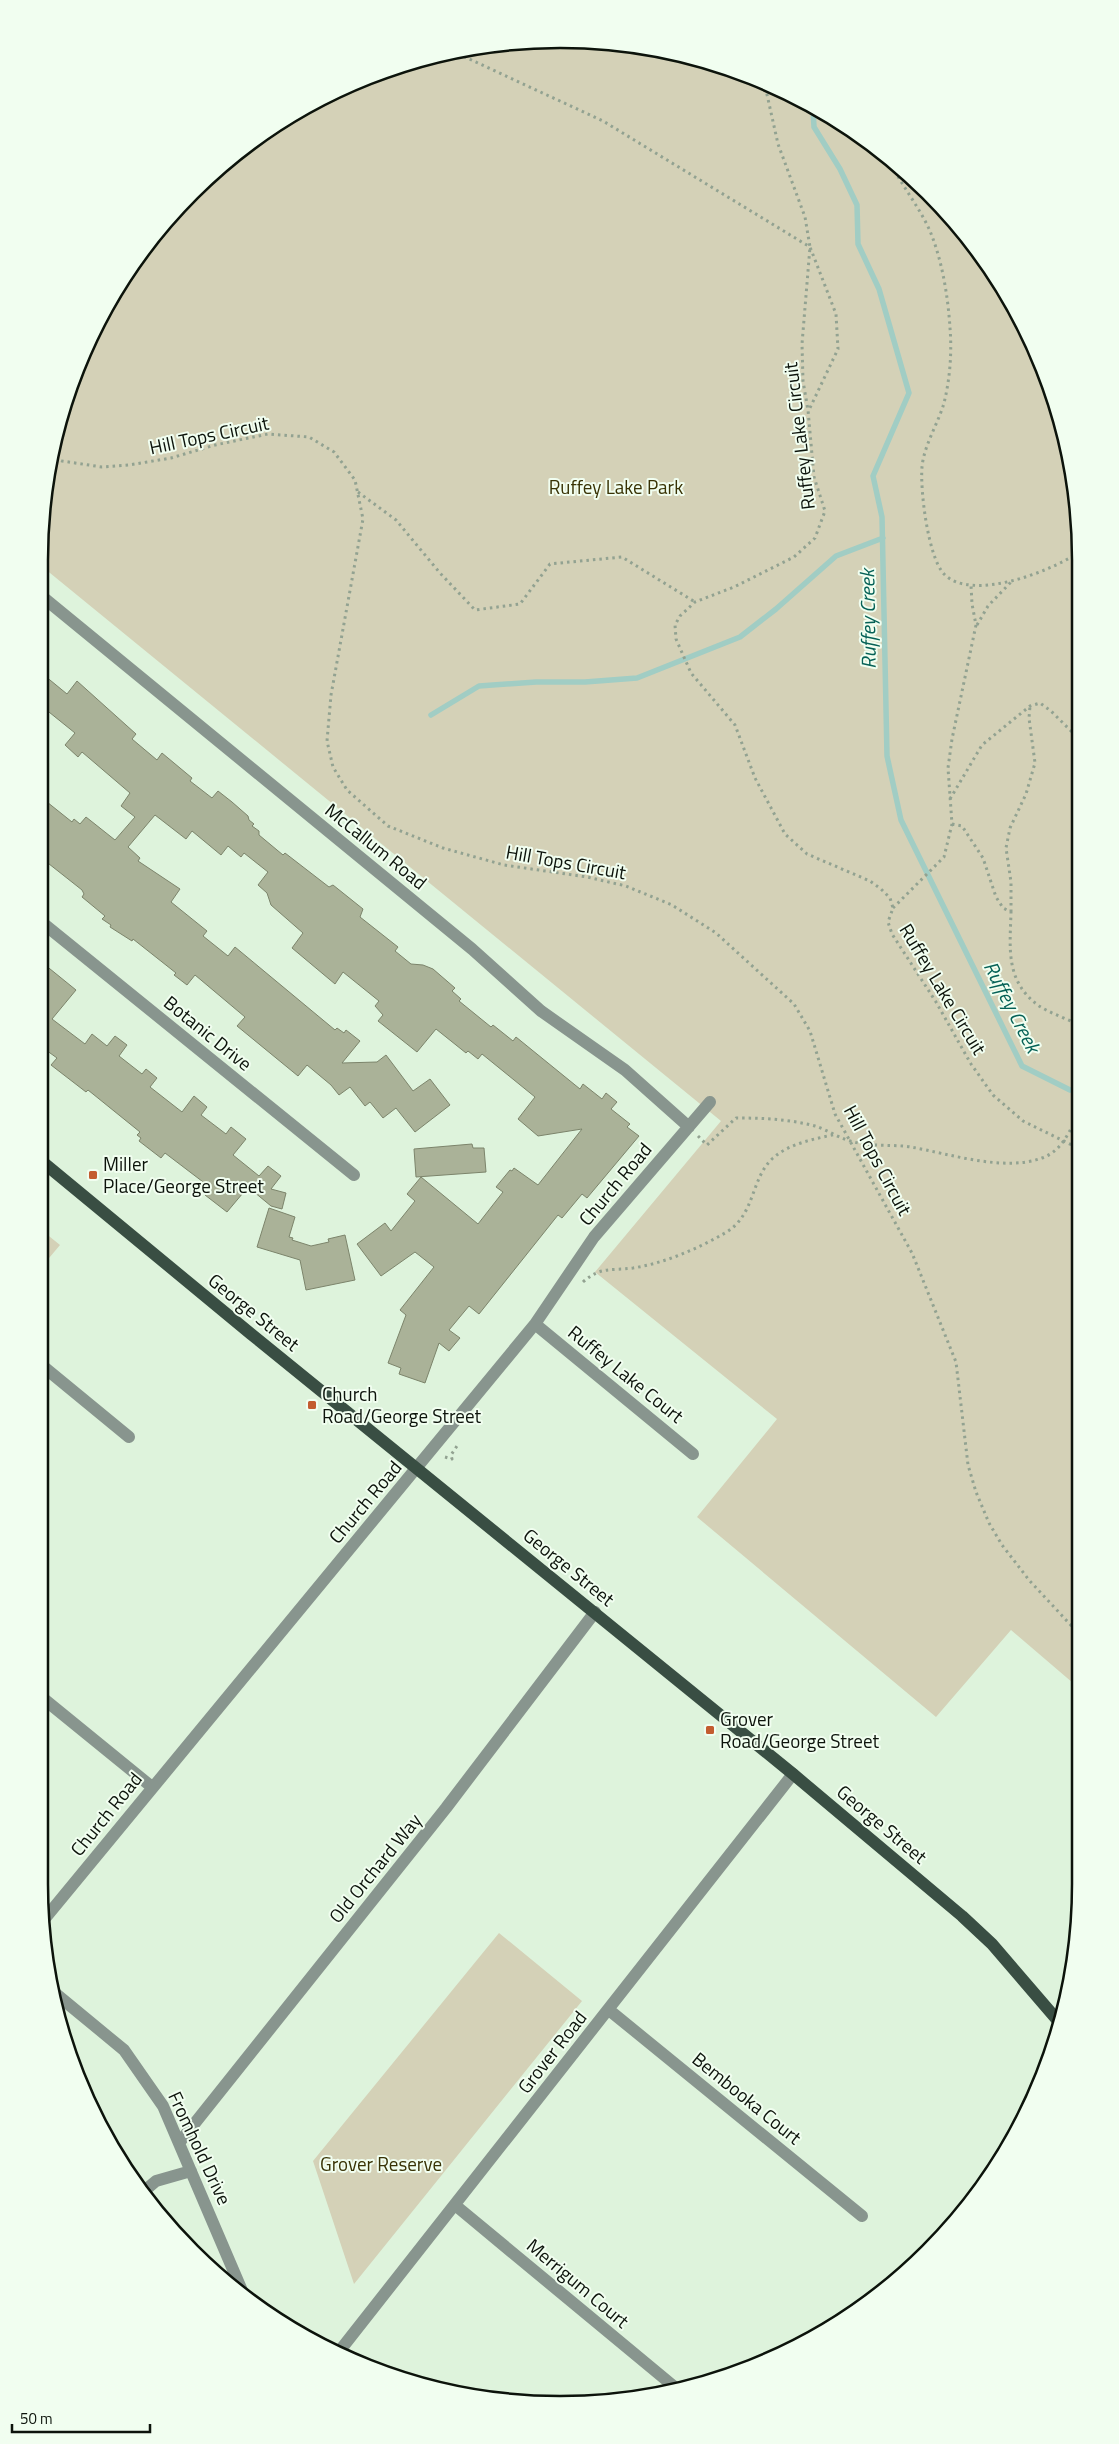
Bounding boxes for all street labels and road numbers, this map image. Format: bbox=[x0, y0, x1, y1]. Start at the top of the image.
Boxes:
street label: Ruffey Lake Circuit bbox=[775, 360, 822, 511]
street label: Hill Tops Circuit bbox=[147, 408, 272, 461]
street label: McCallum Road bbox=[319, 795, 434, 896]
street label: Hill Tops Circuit bbox=[504, 837, 629, 886]
street label: Ruffey Lake Circuit bbox=[893, 918, 994, 1060]
street label: Botanic Drive bbox=[158, 988, 259, 1077]
street label: Hill Tops Circuit bbox=[837, 1099, 920, 1220]
street label: Church Road bbox=[571, 1136, 658, 1232]
street label: George Street bbox=[202, 1266, 307, 1358]
street label: Ruffey Lake Court bbox=[562, 1318, 691, 1430]
street label: Church Road bbox=[321, 1454, 408, 1550]
street label: George Street bbox=[517, 1521, 622, 1613]
street label: Church Road bbox=[63, 1765, 149, 1862]
street label: George Street bbox=[831, 1777, 934, 1870]
street label: Old Orchard Way bbox=[321, 1807, 428, 1929]
street label: Grover Road bbox=[510, 2004, 593, 2099]
street label: Bembooka Court bbox=[686, 2044, 809, 2151]
street label: Fromhold Drive bbox=[161, 2086, 239, 2209]
street label: Merrigum Court bbox=[521, 2231, 636, 2334]

